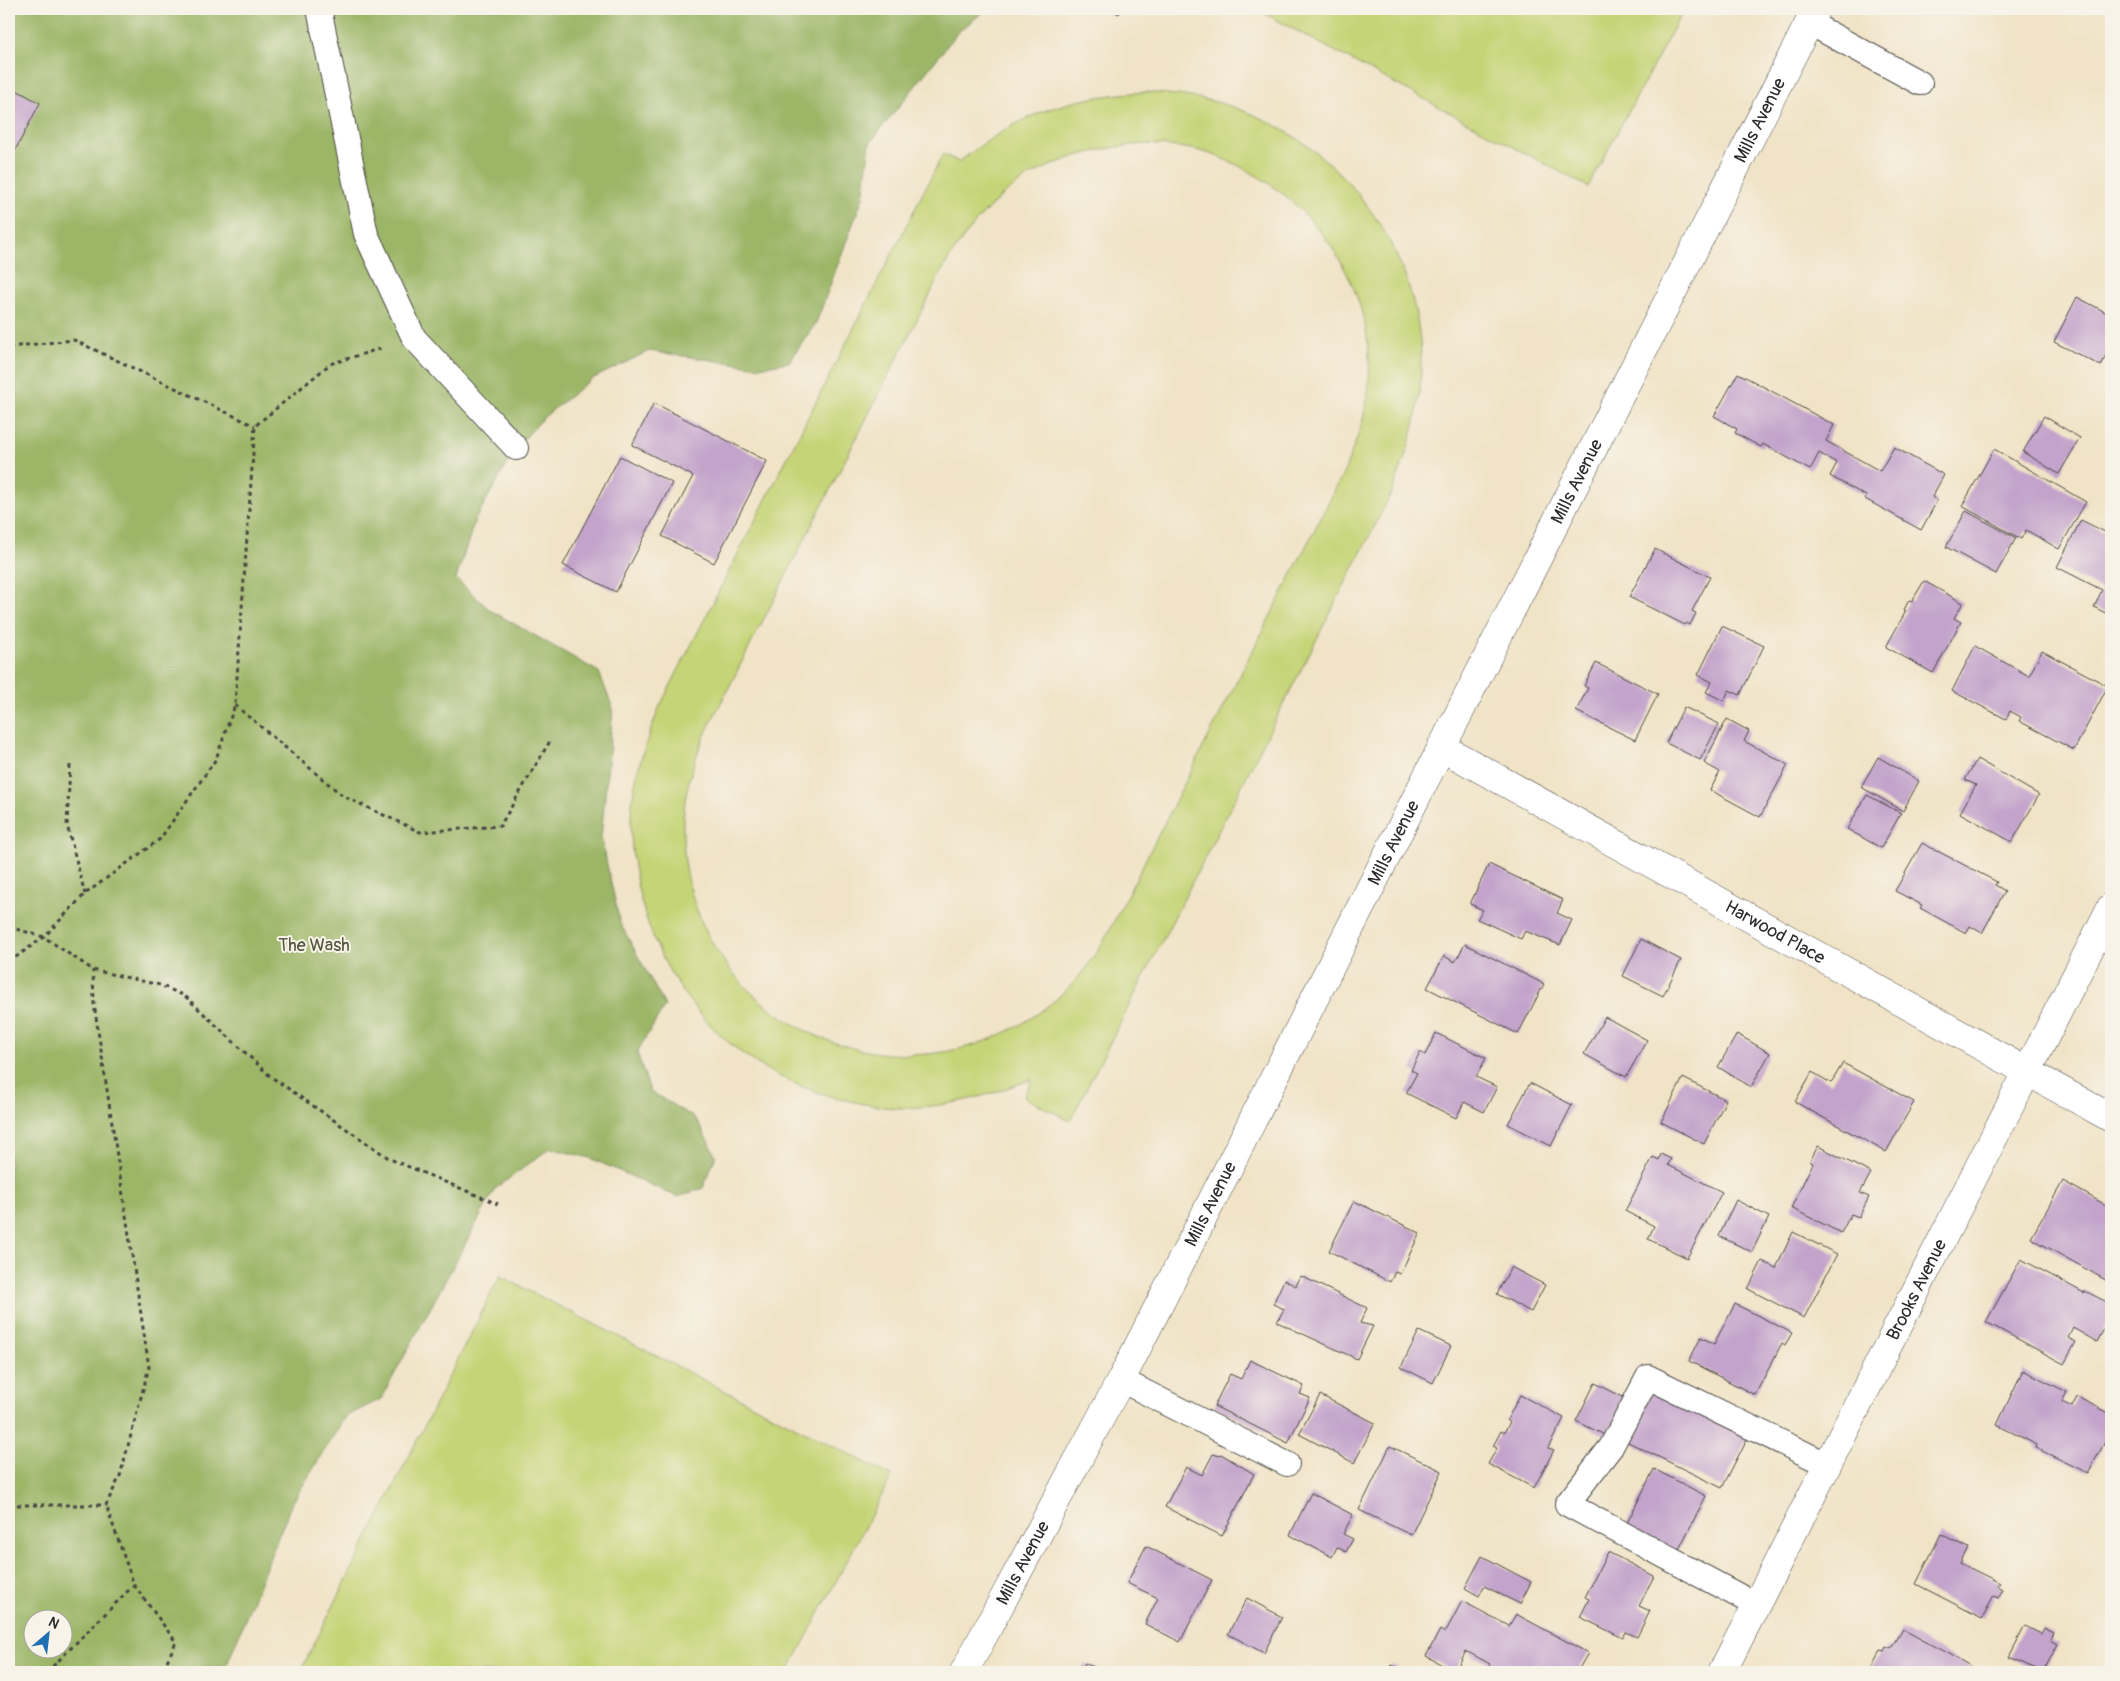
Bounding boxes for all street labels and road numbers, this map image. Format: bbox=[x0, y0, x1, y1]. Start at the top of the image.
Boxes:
street label: Mills Avenue bbox=[1729, 74, 1791, 166]
street label: Mills Avenue bbox=[1545, 435, 1608, 528]
street label: Mills Avenue bbox=[1362, 796, 1425, 889]
street label: Harwood Place bbox=[1721, 895, 1829, 969]
street label: Mills Avenue bbox=[1179, 1157, 1241, 1250]
street label: Brooks Avenue bbox=[1881, 1235, 1952, 1344]
street label: Mills Avenue bbox=[991, 1517, 1055, 1609]

